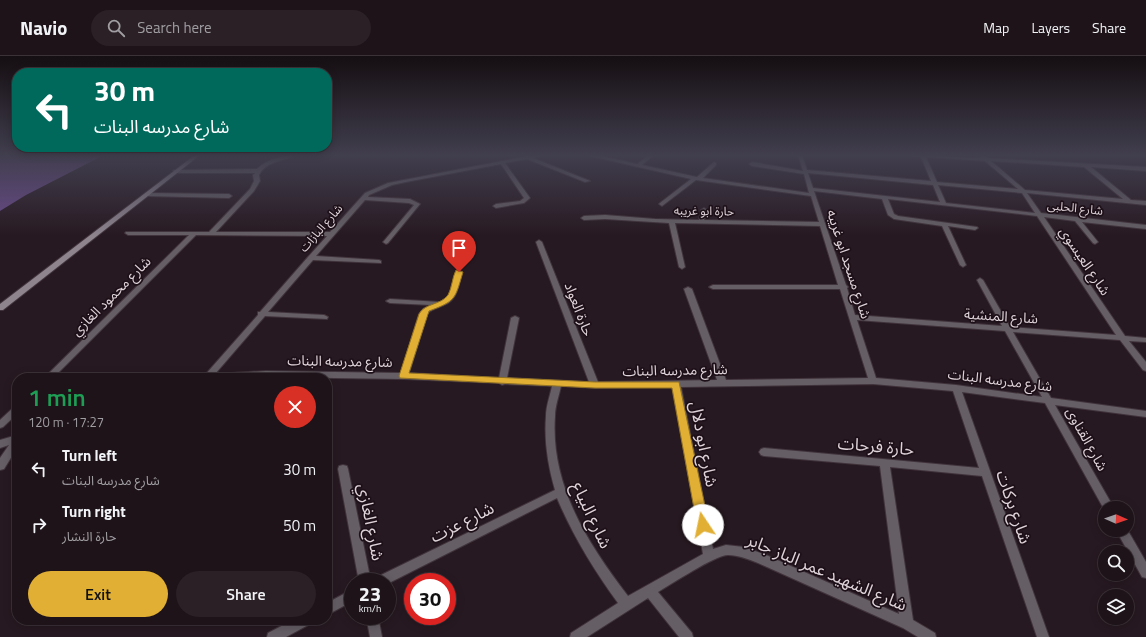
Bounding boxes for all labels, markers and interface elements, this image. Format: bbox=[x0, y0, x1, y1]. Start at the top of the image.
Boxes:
search box bbox=[91, 10, 371, 46]
text: Navio bbox=[20, 13, 67, 42]
text: Search here bbox=[137, 16, 212, 39]
icon: search bbox=[105, 17, 127, 39]
text: Map bbox=[983, 17, 1009, 38]
text: Layers bbox=[1031, 17, 1070, 38]
text: Share bbox=[1092, 17, 1126, 38]
text: 30 m bbox=[94, 69, 155, 112]
icon: left bbox=[28, 84, 80, 136]
text: شارع مدرسه البنات bbox=[94, 113, 229, 140]
street label: شارع الحلبى bbox=[1046, 195, 1104, 220]
street label: شارع البازات bbox=[294, 199, 347, 256]
street label: حارة ابو غريبه bbox=[674, 200, 734, 221]
street label: شارع مسجد ابو غريبه bbox=[821, 206, 877, 322]
street label: شارع العيسوي bbox=[1054, 222, 1116, 300]
pin bbox=[442, 231, 476, 272]
icon: arrive bbox=[448, 237, 470, 259]
street label: شارع محمود الغازي bbox=[66, 251, 156, 341]
street label: حارة العواد bbox=[560, 279, 599, 339]
street label: شارع المنشية bbox=[963, 302, 1039, 330]
street label: شارع مدرسه البنات bbox=[287, 349, 393, 373]
street label: شارع مدرسه البنات bbox=[622, 358, 728, 382]
street label: شارع مدرسه البنات bbox=[946, 363, 1054, 397]
text: 1 min bbox=[28, 379, 86, 415]
button: close bbox=[274, 386, 316, 428]
street label: شارع ابو دلال bbox=[683, 399, 725, 489]
street label: شارع القناوى bbox=[1060, 403, 1114, 475]
text: 120 m · 17:27 bbox=[28, 412, 104, 432]
street label: حارة فرحات bbox=[837, 430, 915, 462]
text: Turn left bbox=[62, 444, 117, 467]
icon: left bbox=[28, 458, 50, 480]
text: 30 m bbox=[283, 458, 316, 481]
street label: شارع بركات bbox=[989, 467, 1039, 547]
text: شارع مدرسه البنات bbox=[62, 470, 160, 490]
street label: شارع البياع bbox=[565, 477, 619, 553]
street label: شارع الغازي bbox=[351, 481, 391, 563]
street label: شارع عزت bbox=[425, 495, 499, 549]
text: Turn right bbox=[62, 500, 126, 523]
north arrow bbox=[1098, 501, 1134, 537]
map controls bbox=[1098, 501, 1134, 625]
position arrow bbox=[682, 504, 724, 546]
icon: right bbox=[28, 514, 50, 536]
text: 50 m bbox=[283, 514, 316, 537]
text: حارة النشار bbox=[62, 526, 116, 546]
street label: شارع الشهيد عمر الباز جابر bbox=[742, 526, 911, 618]
button: search bbox=[1098, 545, 1134, 581]
button: Exit bbox=[28, 571, 168, 617]
button: Share bbox=[176, 571, 316, 617]
speed limit sign: 30 bbox=[404, 573, 456, 625]
text: 23 bbox=[359, 578, 381, 609]
button: layers bbox=[1098, 589, 1134, 625]
text: km/h bbox=[359, 601, 381, 616]

